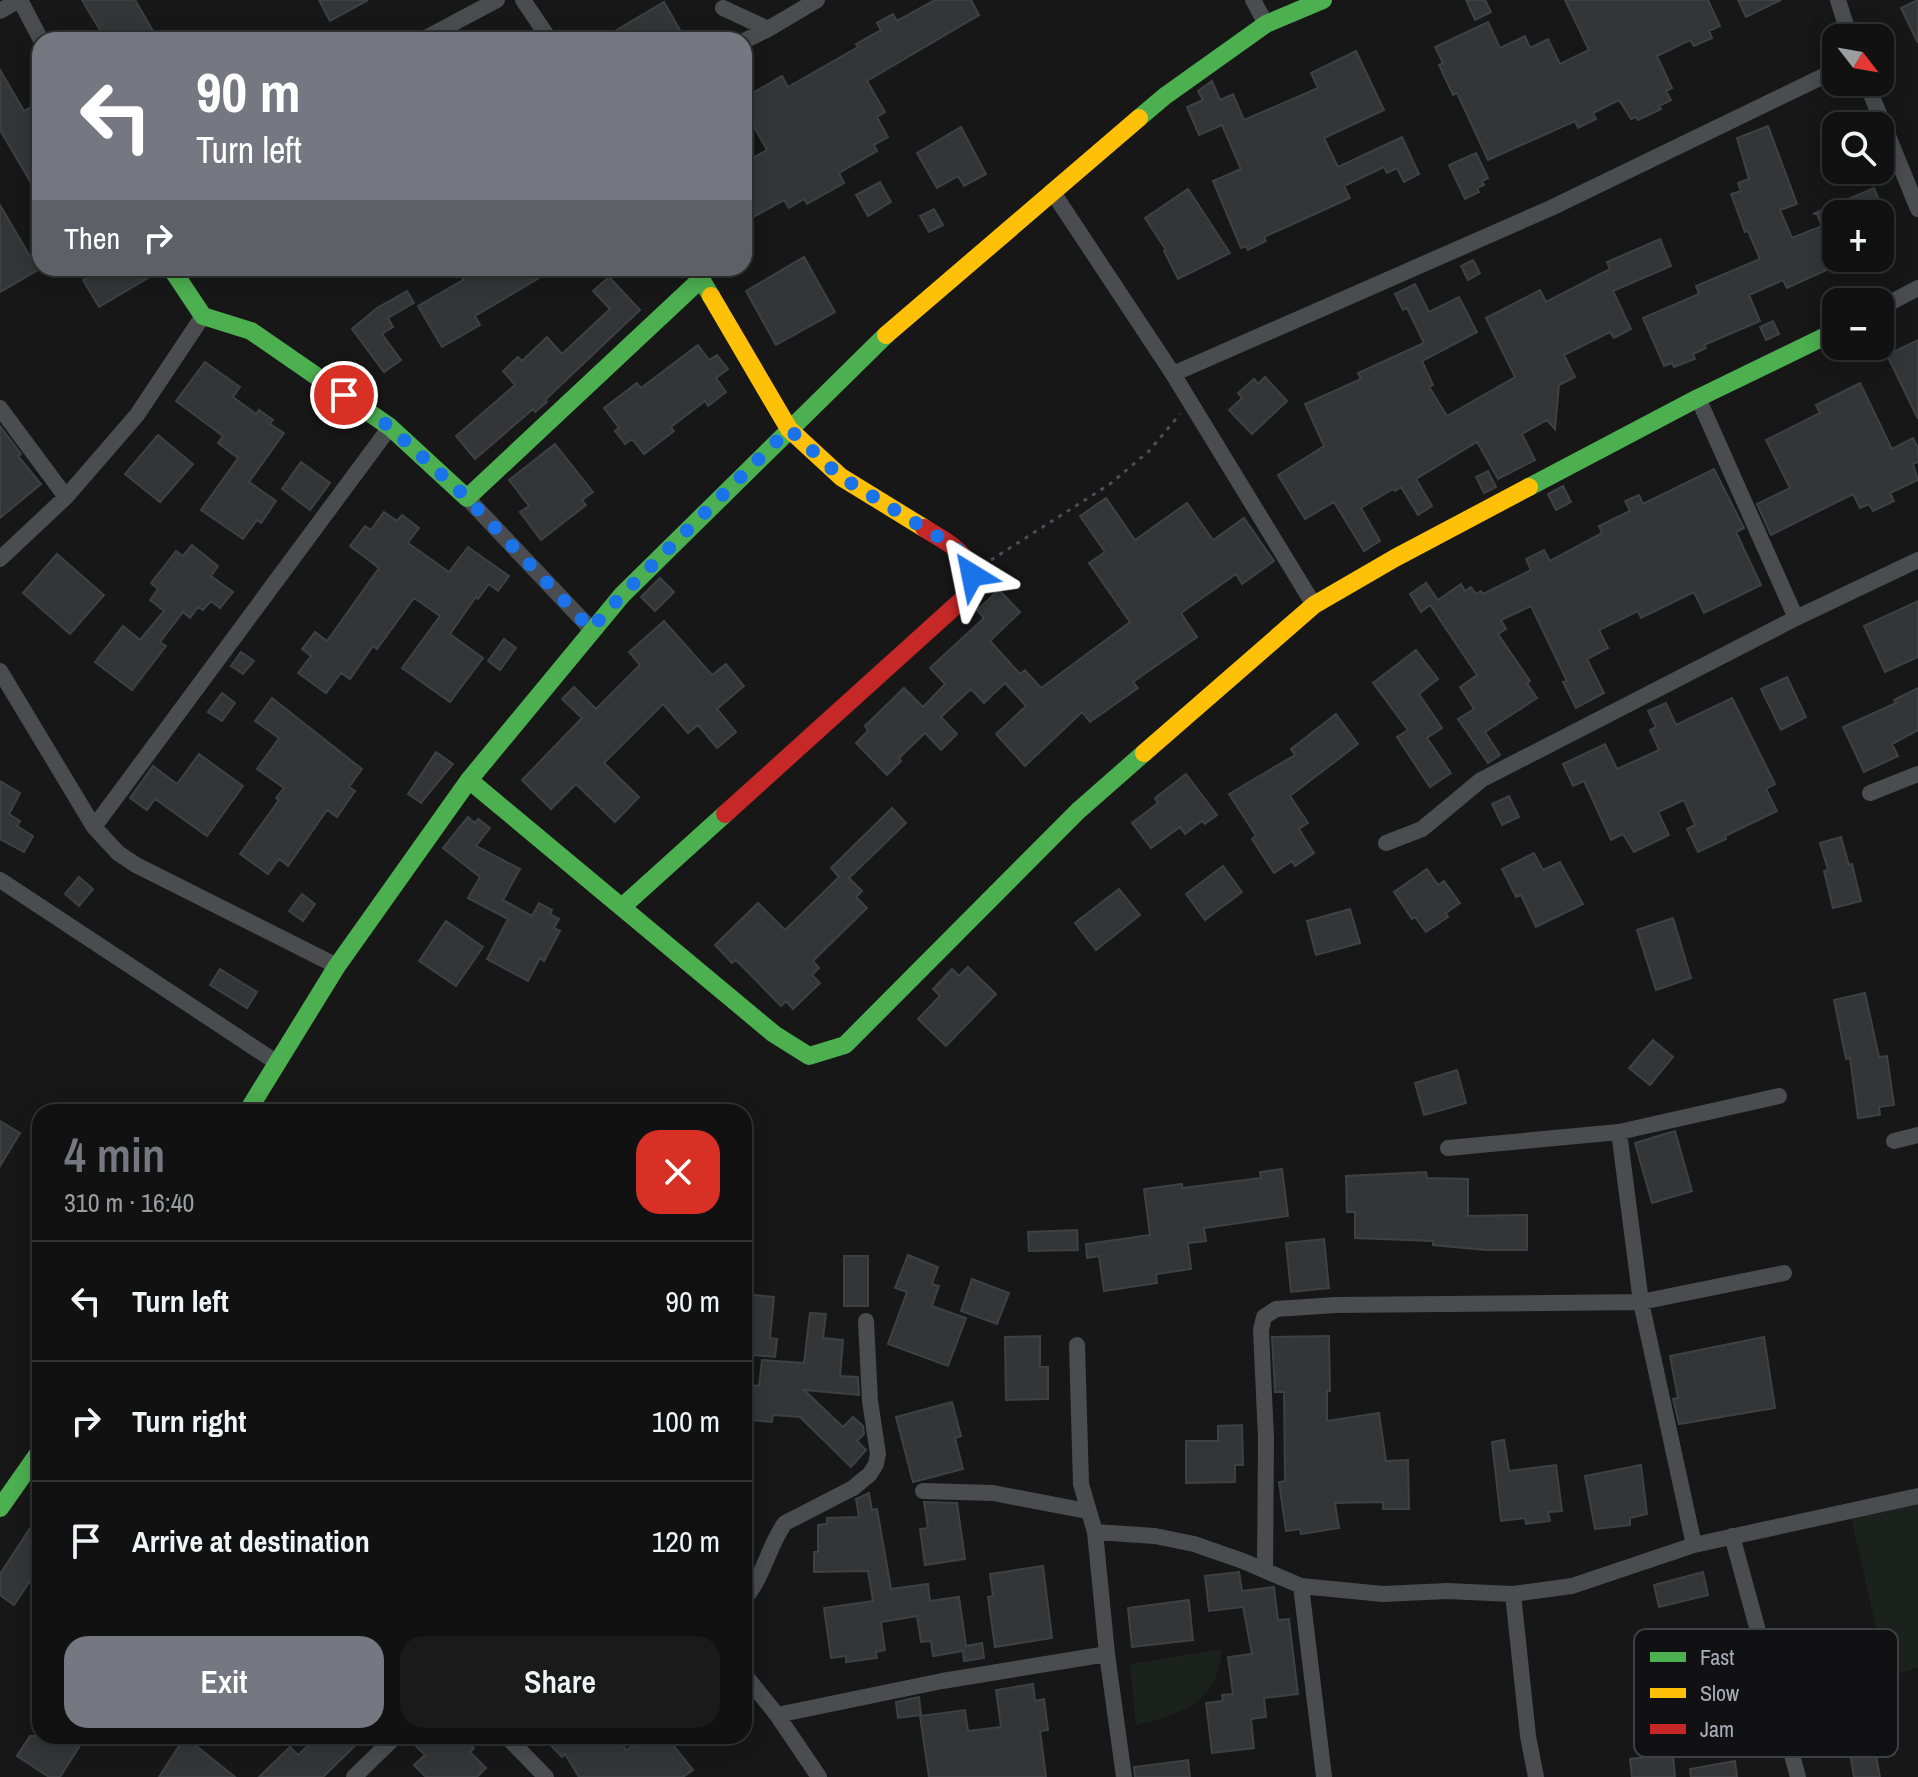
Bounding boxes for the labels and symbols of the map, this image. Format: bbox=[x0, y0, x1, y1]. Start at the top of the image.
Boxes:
north arrow bbox=[1822, 24, 1894, 96]
pin bbox=[310, 361, 378, 429]
position arrow bbox=[930, 533, 1014, 617]
legend bbox=[1634, 1629, 1898, 1757]
text: Fast bbox=[1700, 1642, 1734, 1672]
text: Slow bbox=[1700, 1678, 1739, 1708]
text: Jam bbox=[1700, 1714, 1734, 1744]

